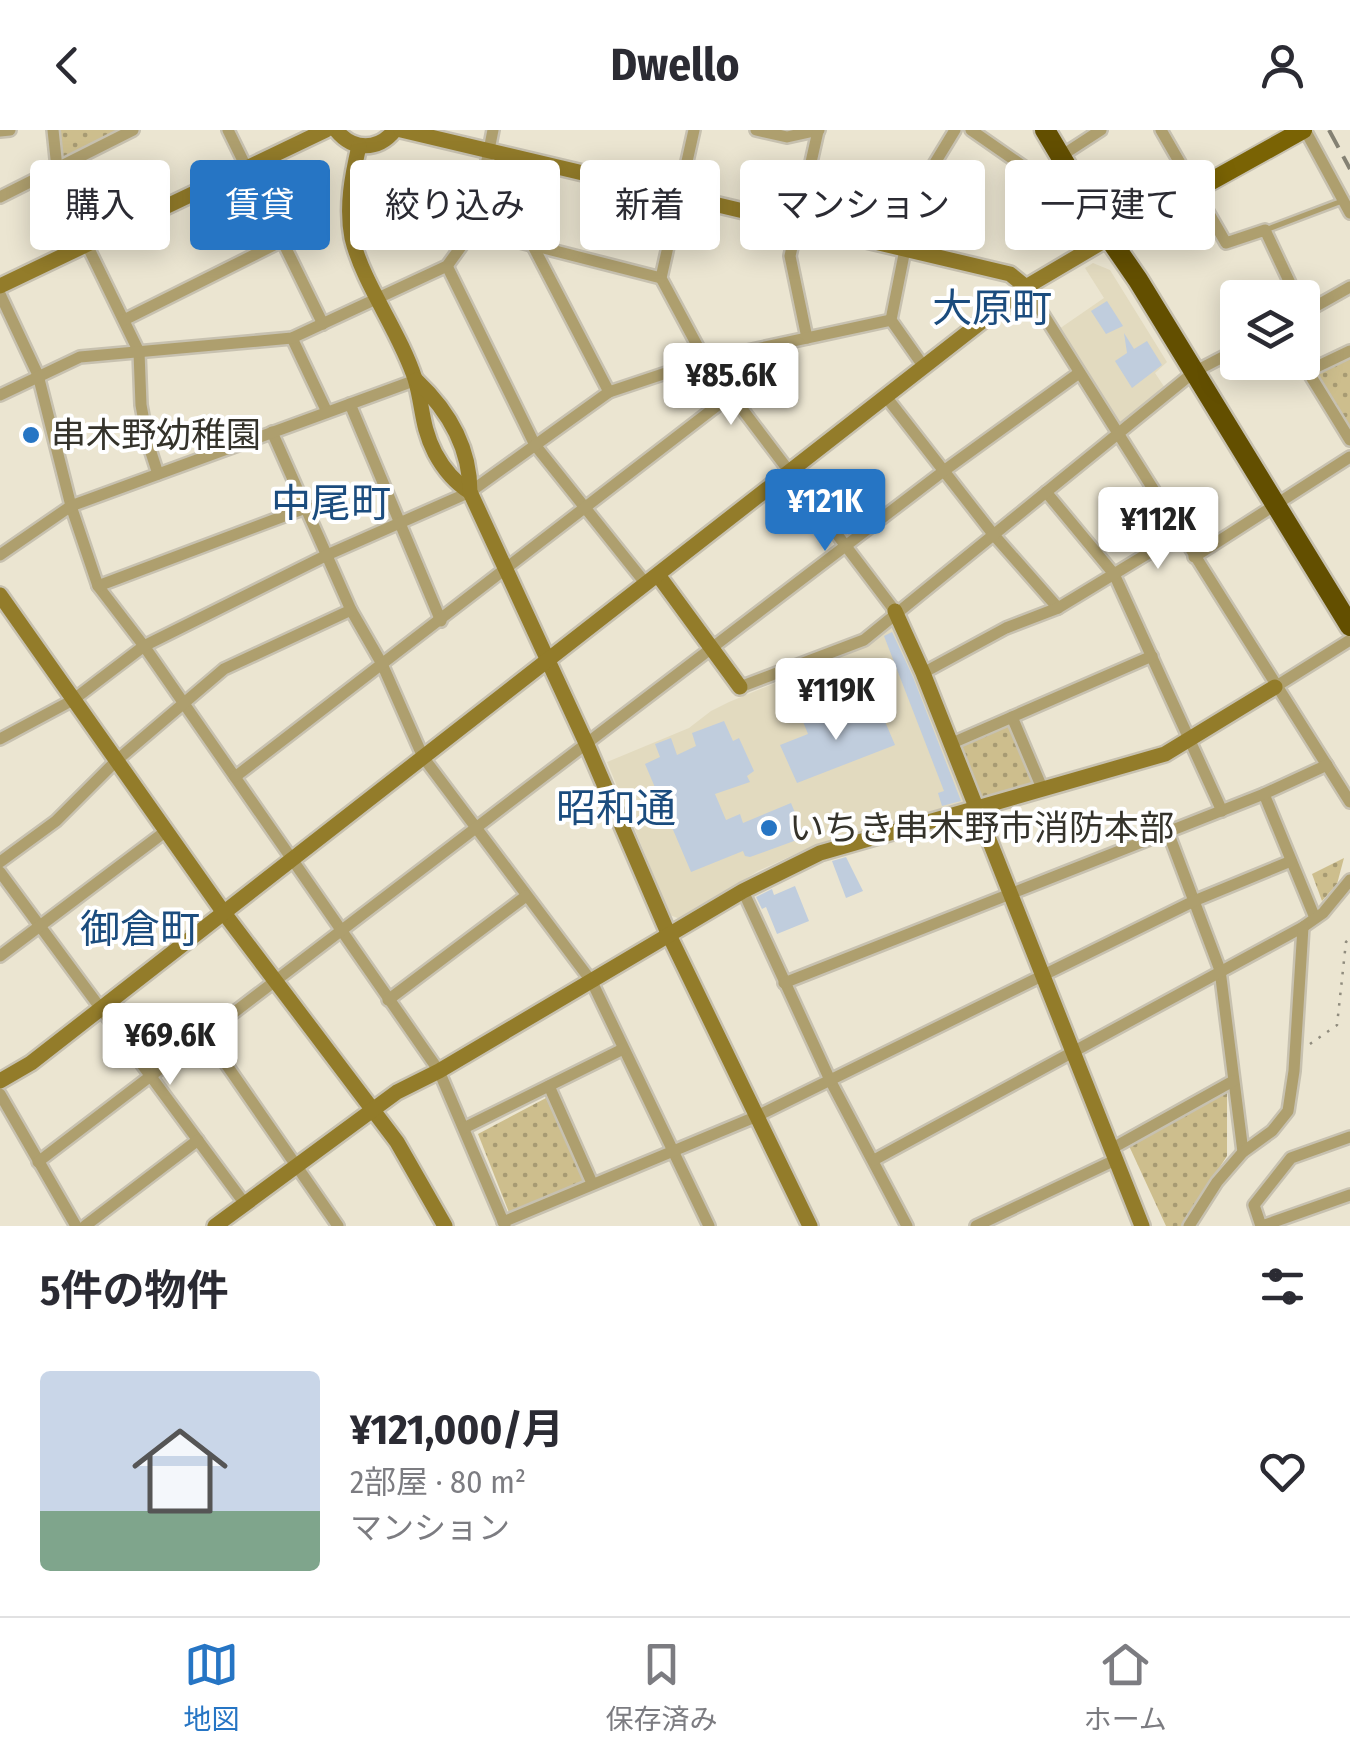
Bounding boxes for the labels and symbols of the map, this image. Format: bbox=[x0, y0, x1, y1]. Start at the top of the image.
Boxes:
district label: 大原町 bbox=[932, 285, 1052, 333]
pin: ¥85.6K bbox=[650, 343, 812, 428]
place label: 串木野幼稚園 bbox=[51, 414, 261, 456]
marker: 串木野幼稚園 bbox=[20, 424, 42, 446]
pin: ¥121K bbox=[755, 469, 895, 554]
district label: 中尾町 bbox=[271, 480, 391, 528]
pin: ¥112K bbox=[1088, 487, 1228, 572]
pin: ¥119K bbox=[766, 658, 906, 743]
district label: 昭和通 bbox=[556, 785, 676, 833]
place label: いちき串木野市消防本部 bbox=[789, 807, 1174, 849]
marker: いちき串木野市消防本部 bbox=[758, 817, 780, 839]
district label: 御倉町 bbox=[80, 906, 200, 954]
pin: ¥69.6K bbox=[89, 1003, 251, 1088]

